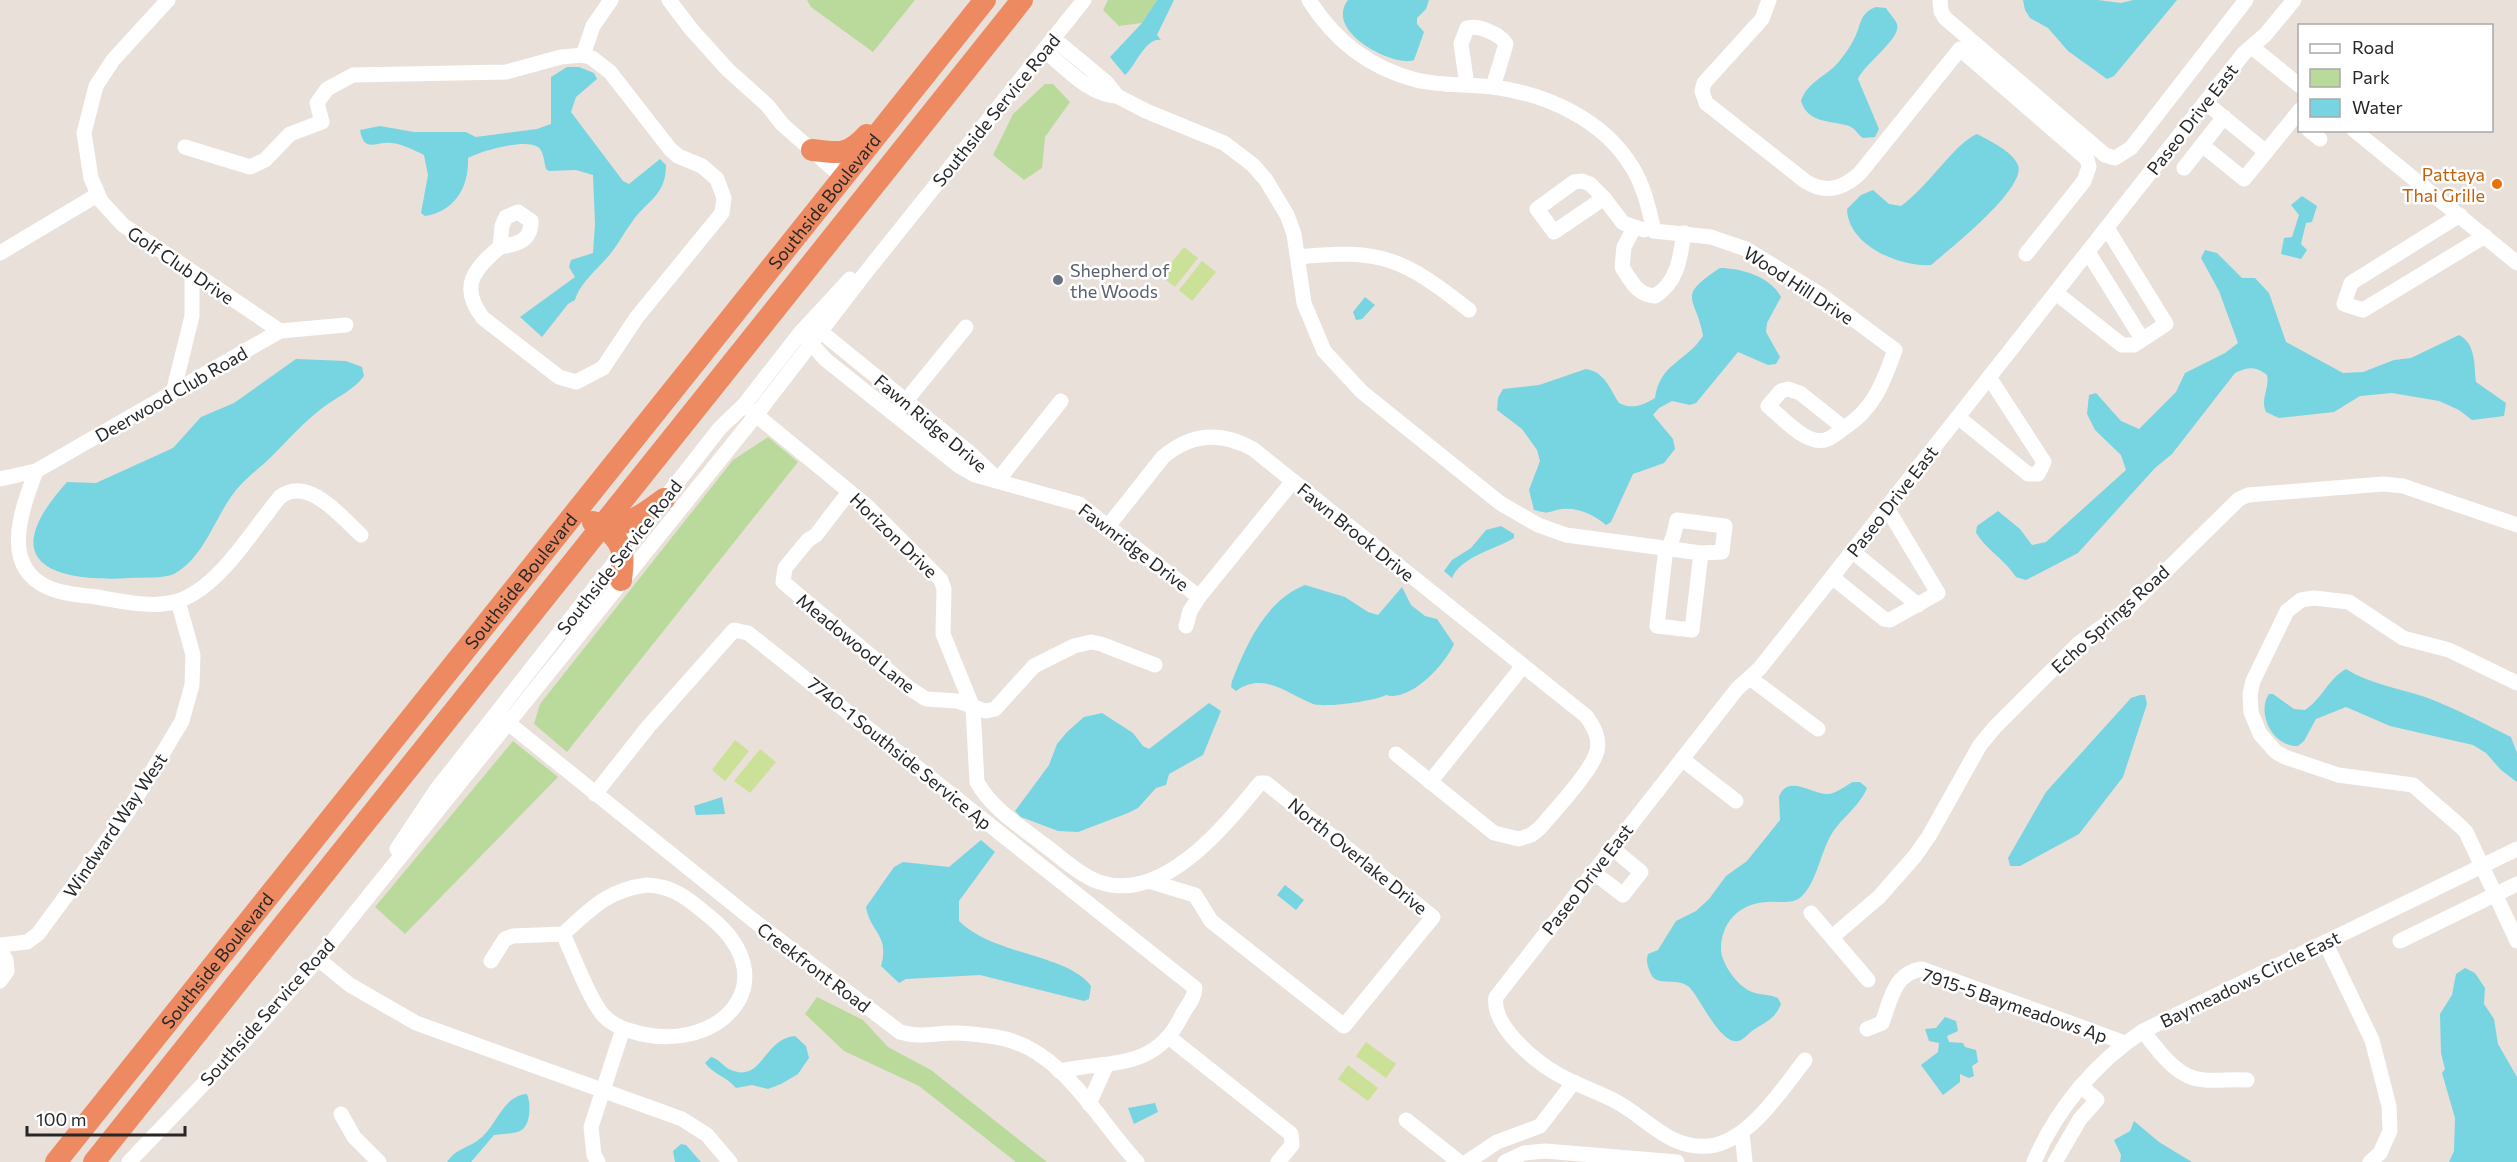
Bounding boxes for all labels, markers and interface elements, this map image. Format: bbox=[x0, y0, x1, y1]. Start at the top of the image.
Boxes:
legend bbox=[2298, 24, 2493, 132]
street label: Southside Service Road bbox=[928, 29, 1064, 191]
text: Road bbox=[2352, 36, 2394, 58]
street label: Paseo Drive East bbox=[2142, 59, 2242, 179]
text: Park bbox=[2352, 66, 2390, 88]
text: Water bbox=[2352, 96, 2403, 118]
street label: Southside Boulevard bbox=[763, 129, 885, 274]
place label: Pattaya Thai Grille bbox=[2402, 163, 2485, 206]
marker: Pattaya Thai Grille bbox=[2490, 177, 2504, 191]
street label: Golf Club Drive bbox=[124, 221, 238, 309]
street label: Wood Hill Drive bbox=[1740, 241, 1858, 329]
place label: Shepherd of the Woods bbox=[1070, 259, 1170, 302]
marker: Shepherd of the Woods bbox=[1051, 273, 1065, 287]
street label: Deerwood Club Road bbox=[91, 341, 251, 447]
street label: Fawn Ridge Drive bbox=[870, 369, 992, 477]
street label: Paseo Drive East bbox=[1842, 441, 1942, 561]
street label: Southside Service Road bbox=[552, 475, 686, 639]
street label: Fawn Brook Drive bbox=[1293, 478, 1419, 586]
street label: Horizon Drive bbox=[846, 488, 942, 582]
street label: Fawnridge Drive bbox=[1075, 498, 1193, 596]
street label: Southside Boulevard bbox=[460, 509, 581, 653]
street label: Echo Springs Road bbox=[2047, 560, 2173, 678]
street label: Meadowood Lane bbox=[792, 589, 920, 697]
street label: 7740-1 Southside Service Ap bbox=[804, 672, 996, 834]
street label: Windward Way West bbox=[58, 749, 172, 901]
street label: North Overlake Drive bbox=[1284, 793, 1432, 919]
street label: Paseo Drive East bbox=[1537, 819, 1637, 939]
street label: Southside Boulevard bbox=[156, 888, 278, 1033]
street label: Creekfront Road bbox=[753, 917, 875, 1017]
street label: Baymeadows Circle East bbox=[2156, 926, 2344, 1032]
street label: Southside Service Road bbox=[195, 934, 339, 1090]
street label: 7915-5 Baymeadows Ap bbox=[1919, 963, 2111, 1047]
scale bar bbox=[27, 1099, 184, 1137]
text: 100 m bbox=[36, 1108, 86, 1130]

